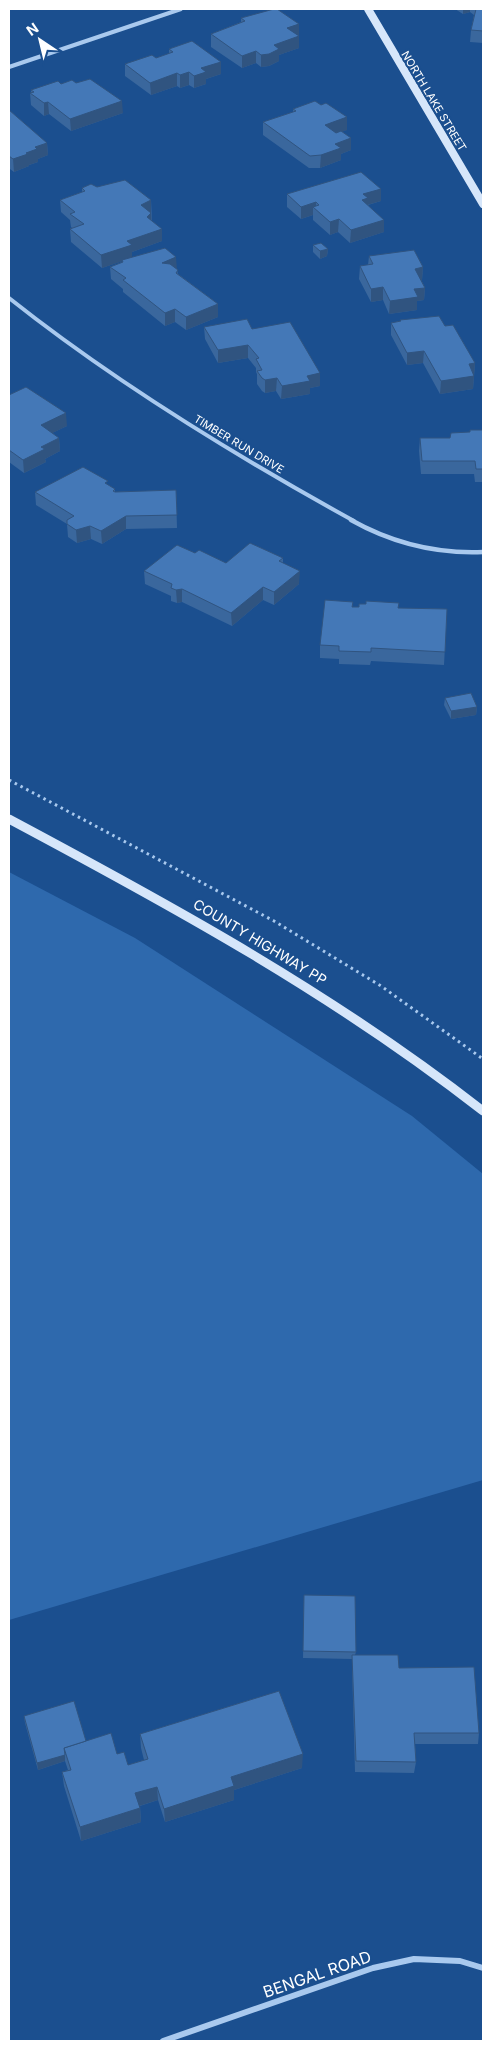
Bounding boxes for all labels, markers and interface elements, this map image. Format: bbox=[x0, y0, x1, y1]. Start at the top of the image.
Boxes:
north arrow bbox=[15, 15, 65, 65]
text: N bbox=[23, 19, 42, 39]
street label: NORTH LAKE STREET bbox=[398, 48, 470, 154]
street label: TIMBER RUN DRIVE bbox=[191, 412, 287, 476]
street label: COUNTY HIGHWAY PP bbox=[190, 895, 330, 988]
street label: BENGAL ROAD bbox=[260, 1946, 374, 2002]

